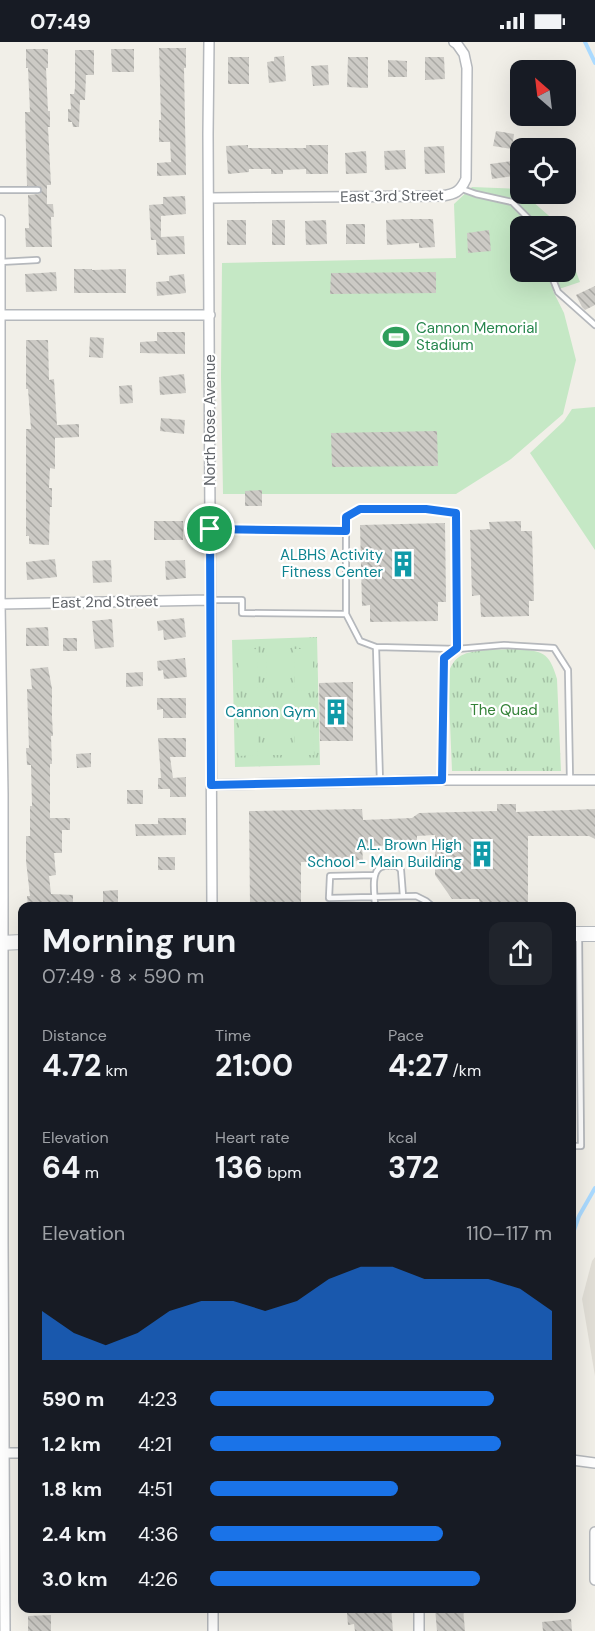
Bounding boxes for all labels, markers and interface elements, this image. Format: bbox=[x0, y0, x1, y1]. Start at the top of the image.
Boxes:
text: 07:49 bbox=[30, 7, 91, 36]
north arrow bbox=[510, 60, 576, 126]
map controls bbox=[510, 60, 576, 282]
button: locate bbox=[510, 138, 576, 204]
street label: East 3rd Street bbox=[340, 185, 444, 207]
button: layers bbox=[510, 216, 576, 282]
place label: Cannon Memorial Stadium bbox=[416, 318, 538, 355]
sports icon: Cannon Memorial Stadium bbox=[381, 322, 411, 352]
street label: North Rose Avenue bbox=[200, 354, 220, 486]
pin bbox=[184, 503, 235, 554]
icon: arrive bbox=[193, 512, 226, 545]
place label: ALBHS Activity Fitness Center bbox=[280, 545, 384, 582]
building icon: ALBHS Activity Fitness Center bbox=[388, 549, 418, 579]
street label: East 2nd Street bbox=[51, 591, 159, 613]
building icon: Cannon Gym bbox=[321, 697, 351, 727]
park label: The Quad bbox=[470, 700, 538, 720]
place label: Cannon Gym bbox=[225, 702, 316, 722]
place label: A.L. Brown High School - Main Building bbox=[307, 835, 462, 872]
building icon: A.L. Brown High School - Main Building bbox=[467, 839, 497, 869]
text: Morning run bbox=[42, 919, 236, 962]
button: share bbox=[489, 922, 552, 985]
text: 07:49 · 8 × 590 m bbox=[42, 963, 204, 989]
text: Distance bbox=[42, 1025, 107, 1046]
text: Time bbox=[215, 1025, 251, 1046]
text: Pace bbox=[388, 1025, 424, 1046]
text: 4.72 bbox=[42, 1046, 101, 1085]
text: 21:00 bbox=[215, 1046, 293, 1085]
text: 4:27 bbox=[388, 1046, 448, 1085]
text: km bbox=[101, 1060, 128, 1081]
text: /km bbox=[448, 1060, 481, 1081]
text: Elevation bbox=[42, 1127, 109, 1148]
text: Heart rate bbox=[215, 1127, 290, 1148]
text: kcal bbox=[388, 1127, 417, 1148]
text: 64 bbox=[42, 1148, 81, 1187]
text: 136 bbox=[215, 1148, 263, 1187]
text: 372 bbox=[388, 1148, 439, 1187]
text: m bbox=[81, 1162, 99, 1183]
text: bpm bbox=[263, 1162, 302, 1183]
text: Elevation bbox=[42, 1220, 125, 1246]
text: 110–117 m bbox=[466, 1220, 552, 1246]
text: 590 m bbox=[42, 1386, 104, 1412]
text: 4:23 bbox=[138, 1386, 178, 1412]
text: 1.2 km bbox=[42, 1431, 101, 1457]
text: 4:21 bbox=[138, 1431, 172, 1457]
text: 1.8 km bbox=[42, 1476, 102, 1502]
text: 4:51 bbox=[138, 1476, 173, 1502]
text: 2.4 km bbox=[42, 1521, 107, 1547]
text: 4:36 bbox=[138, 1521, 179, 1547]
text: 3.0 km bbox=[42, 1566, 107, 1592]
text: 4:26 bbox=[138, 1566, 178, 1592]

